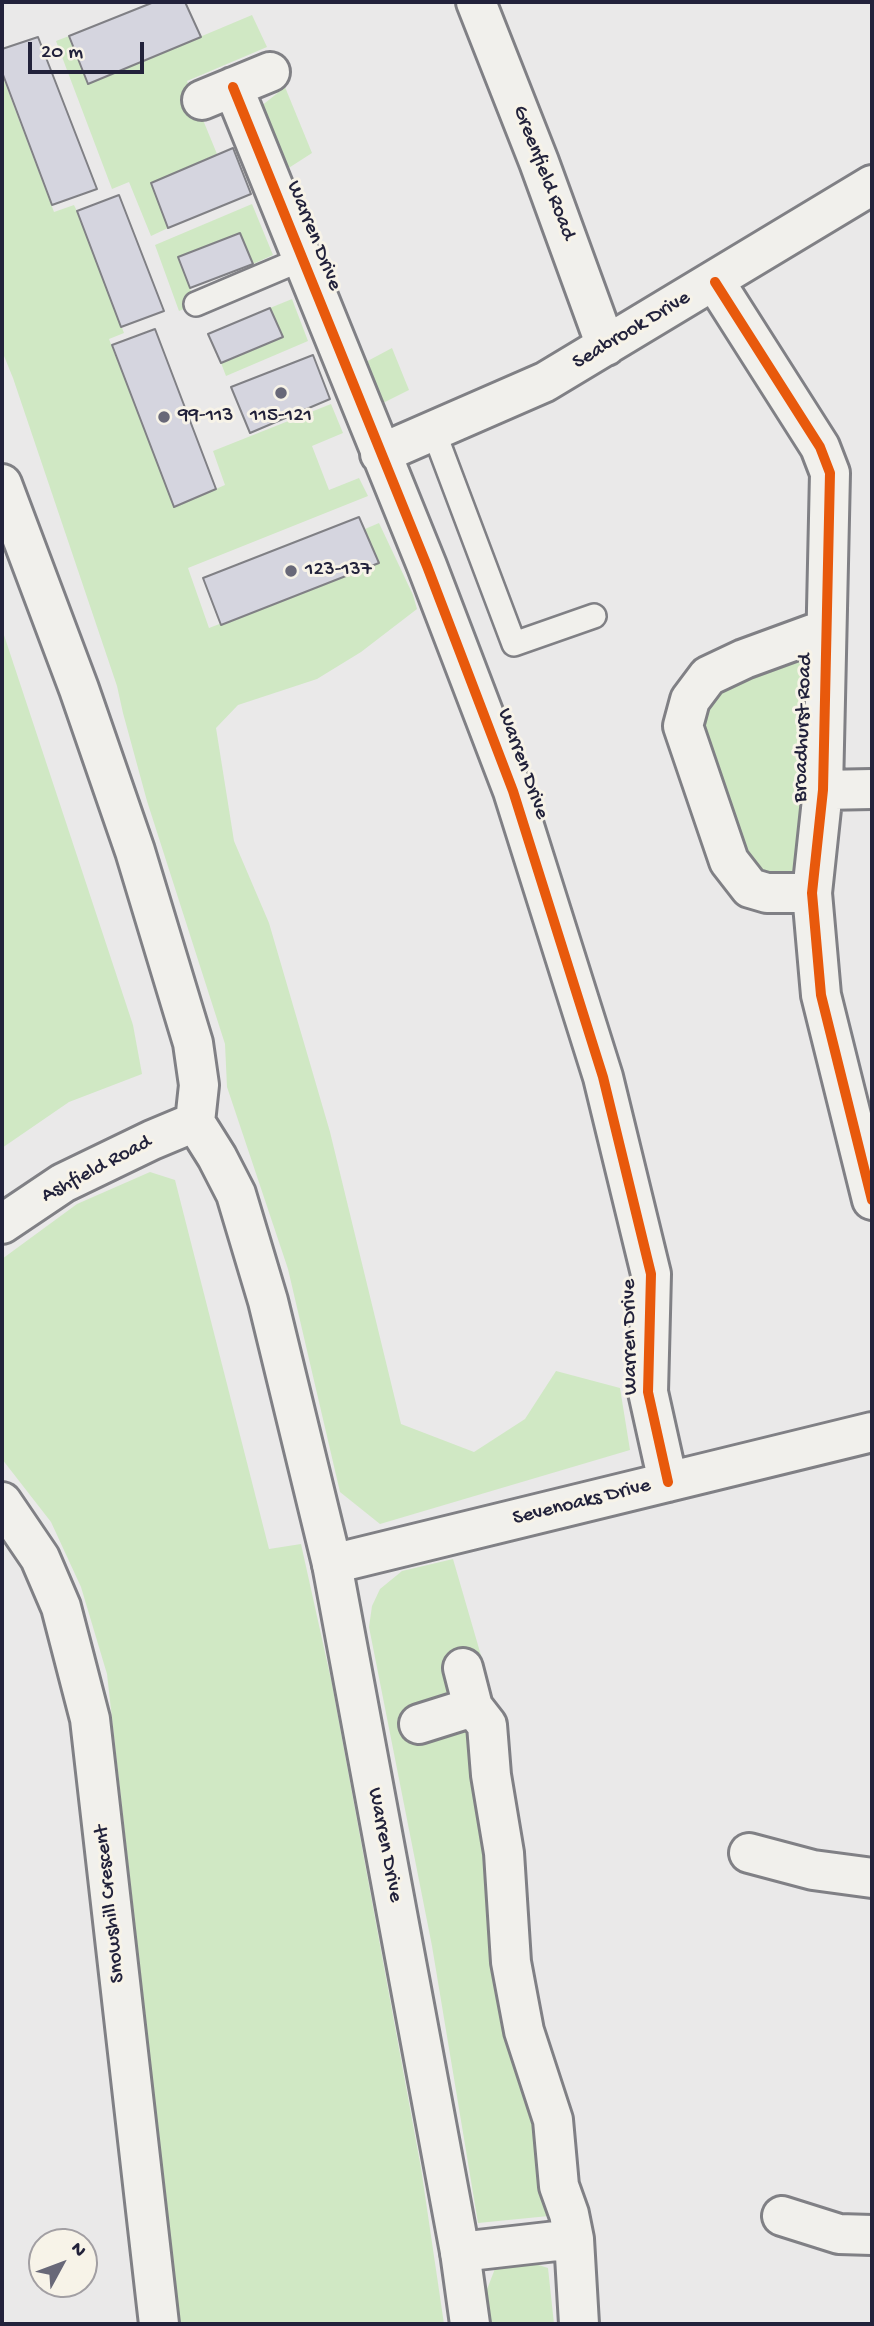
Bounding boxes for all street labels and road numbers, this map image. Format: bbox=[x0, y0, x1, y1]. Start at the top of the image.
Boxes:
street label: Greenfield Road bbox=[506, 102, 580, 244]
street label: Warren Drive bbox=[280, 178, 346, 294]
street label: Seabrook Drive bbox=[569, 286, 695, 376]
street label: Broadhurst Road bbox=[789, 653, 819, 803]
street label: Warren Drive bbox=[490, 705, 554, 823]
street label: Ashfield Road bbox=[38, 1130, 156, 1210]
street label: Warren Drive bbox=[617, 1279, 645, 1395]
street label: Sevenoaks Drive bbox=[511, 1474, 653, 1532]
street label: Warren Drive bbox=[361, 1786, 407, 1904]
street label: Snowshill Crescent bbox=[90, 1824, 132, 1984]

